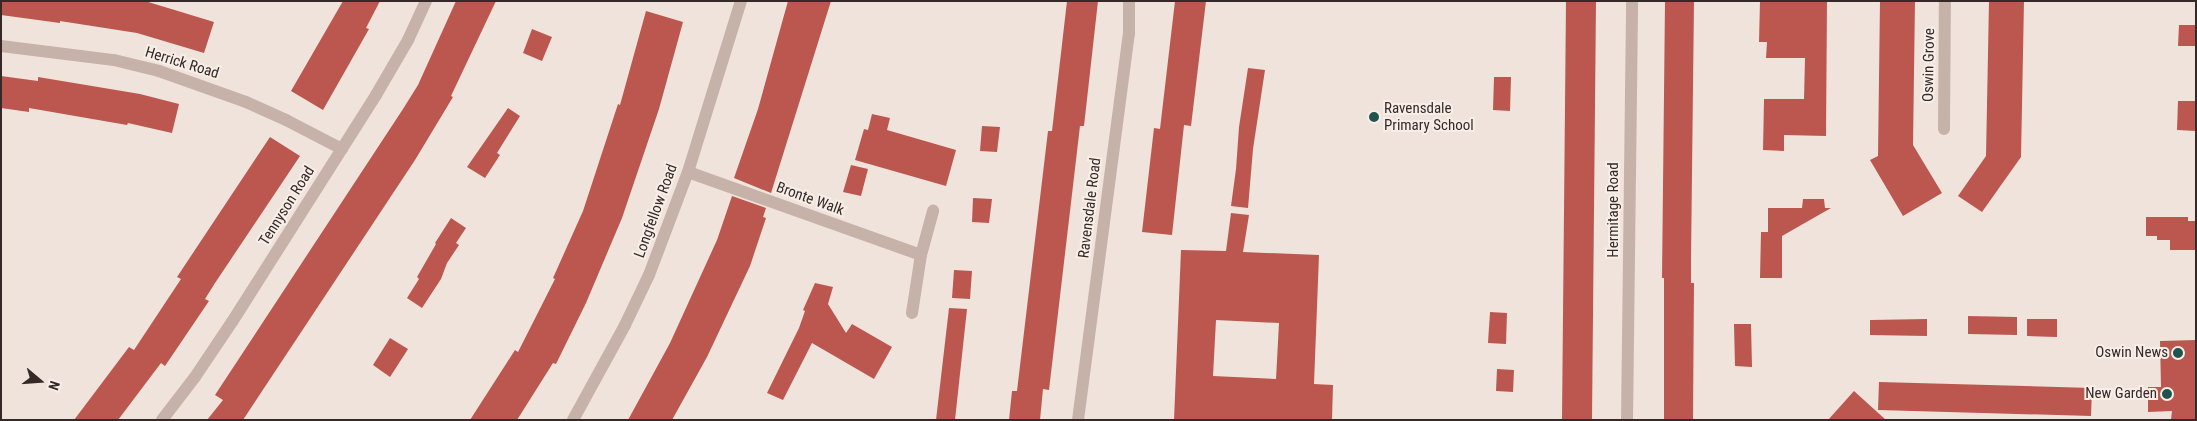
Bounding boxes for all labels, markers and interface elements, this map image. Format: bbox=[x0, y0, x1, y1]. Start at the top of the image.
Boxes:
street label: Oswin Grove bbox=[1919, 28, 1939, 102]
street label: Herrick Road bbox=[143, 43, 221, 83]
place label: Ravensdale Primary School bbox=[1384, 99, 1474, 134]
marker: Ravensdale Primary School bbox=[1368, 111, 1380, 123]
street label: Ravensdale Road bbox=[1075, 157, 1105, 259]
street label: Longfellow Road bbox=[631, 162, 681, 260]
street label: Hermitage Road bbox=[1605, 162, 1623, 258]
street label: Tennyson Road bbox=[255, 163, 319, 249]
street label: Bronte Walk bbox=[774, 178, 846, 220]
place label: Oswin News bbox=[2095, 344, 2168, 362]
marker: Oswin News bbox=[2172, 347, 2184, 359]
north arrow bbox=[15, 356, 65, 406]
text: N bbox=[45, 379, 63, 392]
place label: New Garden bbox=[2085, 385, 2157, 403]
marker: New Garden bbox=[2161, 388, 2173, 400]

